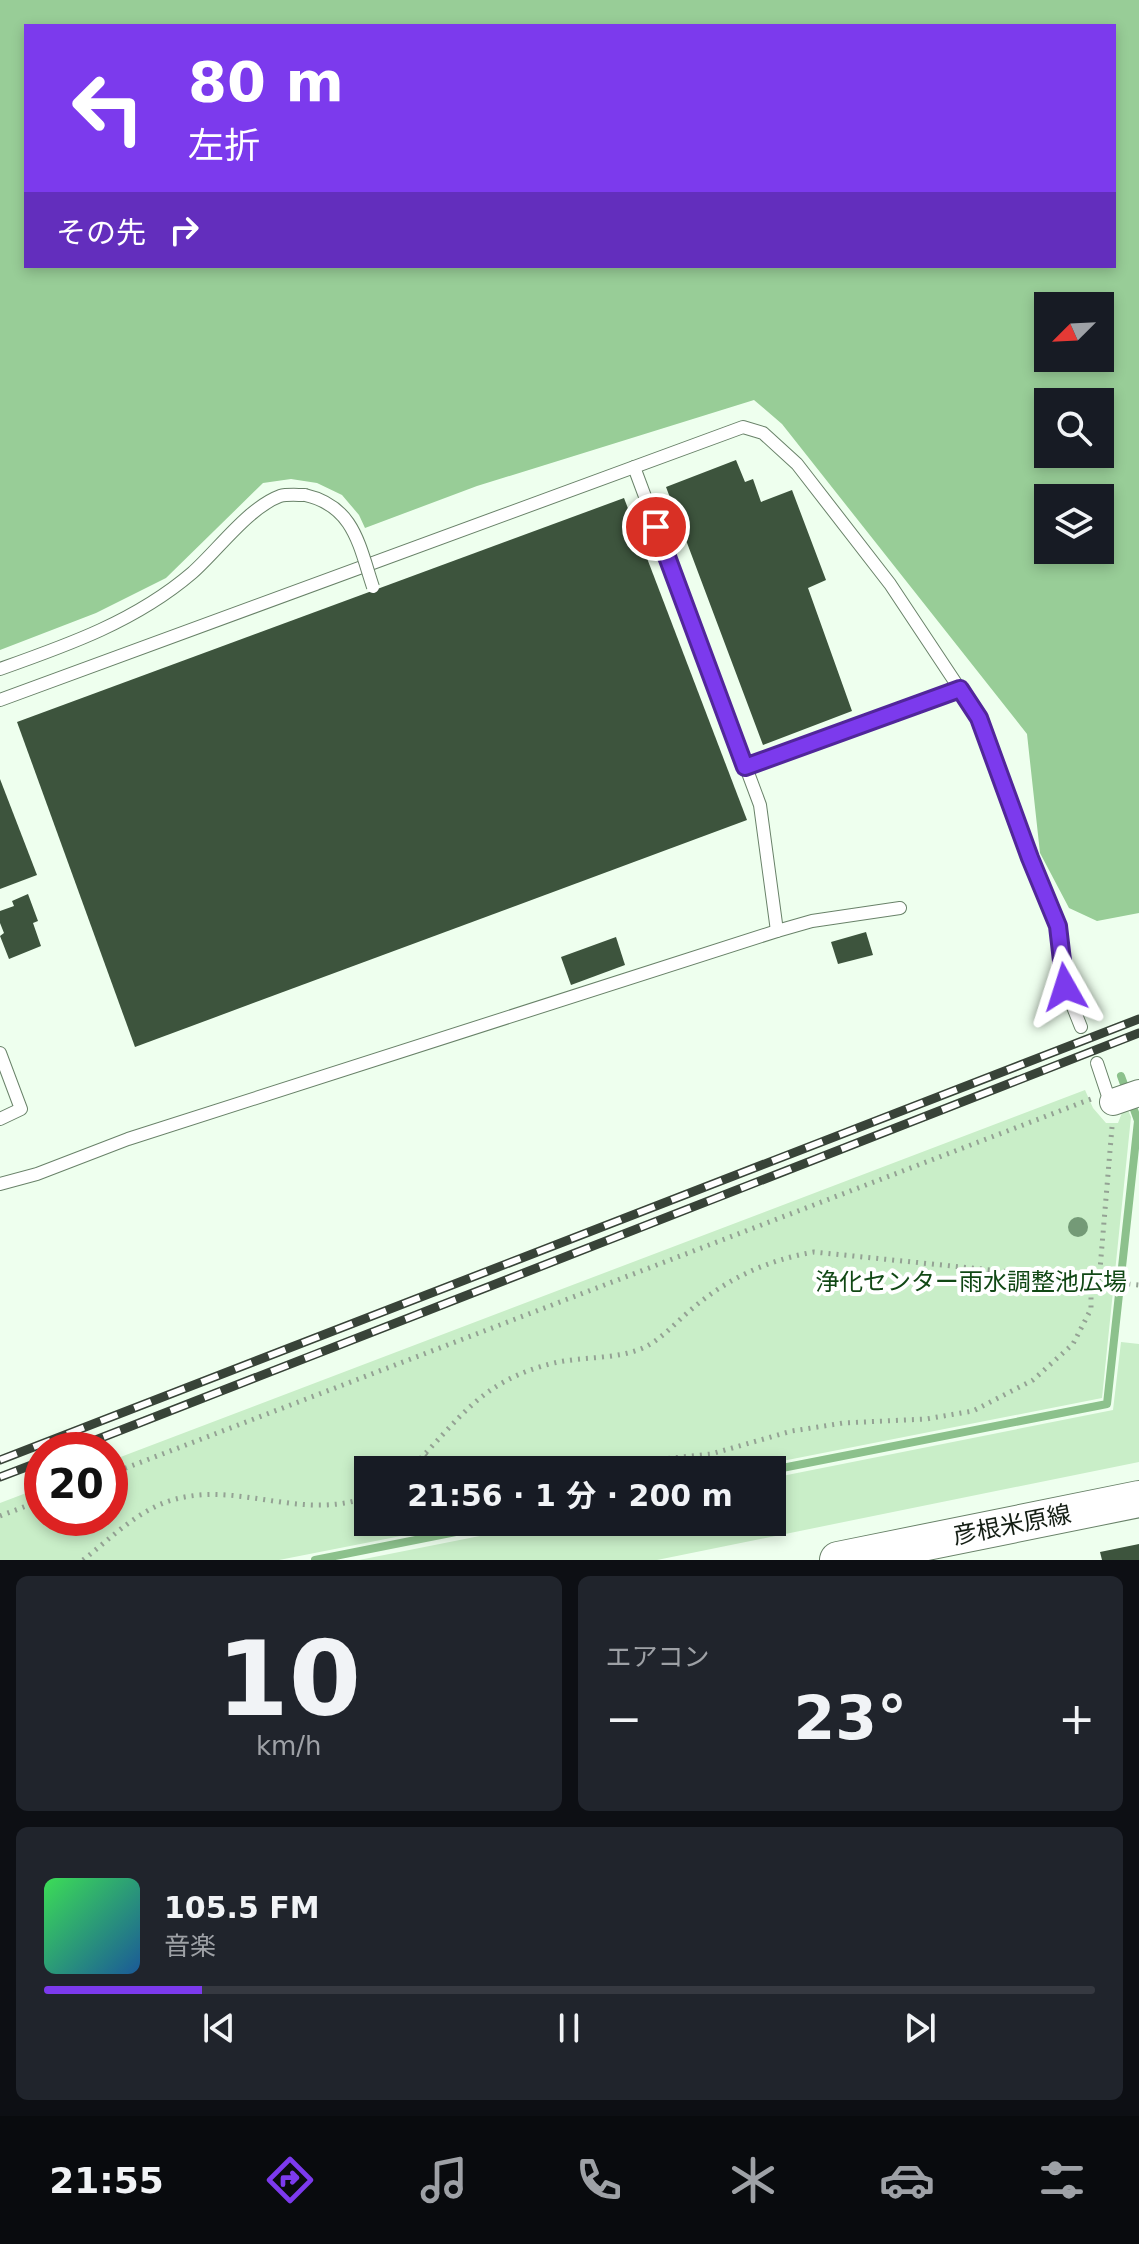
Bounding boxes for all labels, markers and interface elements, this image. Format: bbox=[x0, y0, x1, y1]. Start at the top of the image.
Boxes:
text: 80 m bbox=[188, 49, 344, 114]
icon: left bbox=[56, 56, 160, 160]
text: 左折 bbox=[188, 125, 260, 166]
icon: right bbox=[162, 208, 206, 252]
text: その先 bbox=[56, 215, 146, 250]
north arrow bbox=[1034, 292, 1114, 372]
map controls bbox=[1034, 292, 1114, 564]
button: search bbox=[1034, 388, 1114, 468]
button: layers bbox=[1034, 484, 1114, 564]
pin bbox=[622, 493, 690, 561]
icon: arrive bbox=[634, 505, 678, 549]
position arrow bbox=[1023, 945, 1107, 1029]
park label: 浄化センター雨水調整池広場 bbox=[815, 1268, 1127, 1296]
speed limit sign: 20 bbox=[24, 1432, 128, 1536]
text: 21:56 · 1 分 · 200 m bbox=[407, 1478, 733, 1513]
street label: 彦根米原線 bbox=[950, 1500, 1074, 1550]
text: 10 bbox=[216, 1618, 361, 1740]
text: エアコン bbox=[606, 1642, 710, 1672]
text: 23° bbox=[794, 1683, 907, 1753]
text: − bbox=[606, 1693, 642, 1744]
text: + bbox=[1058, 1693, 1095, 1744]
text: km/h bbox=[256, 1731, 322, 1761]
text: 105.5 FM bbox=[164, 1890, 320, 1925]
text: 音楽 bbox=[164, 1931, 216, 1961]
icon: previous bbox=[197, 2006, 241, 2050]
icon: pause bbox=[547, 2006, 591, 2050]
icon: next bbox=[898, 2006, 942, 2050]
icon: directions bbox=[262, 2152, 318, 2208]
icon: music bbox=[416, 2152, 472, 2208]
icon: phone bbox=[571, 2152, 627, 2208]
icon: climate bbox=[725, 2152, 781, 2208]
icon: car bbox=[879, 2152, 935, 2208]
icon: filters bbox=[1034, 2152, 1090, 2208]
text: 21:55 bbox=[49, 2160, 164, 2201]

